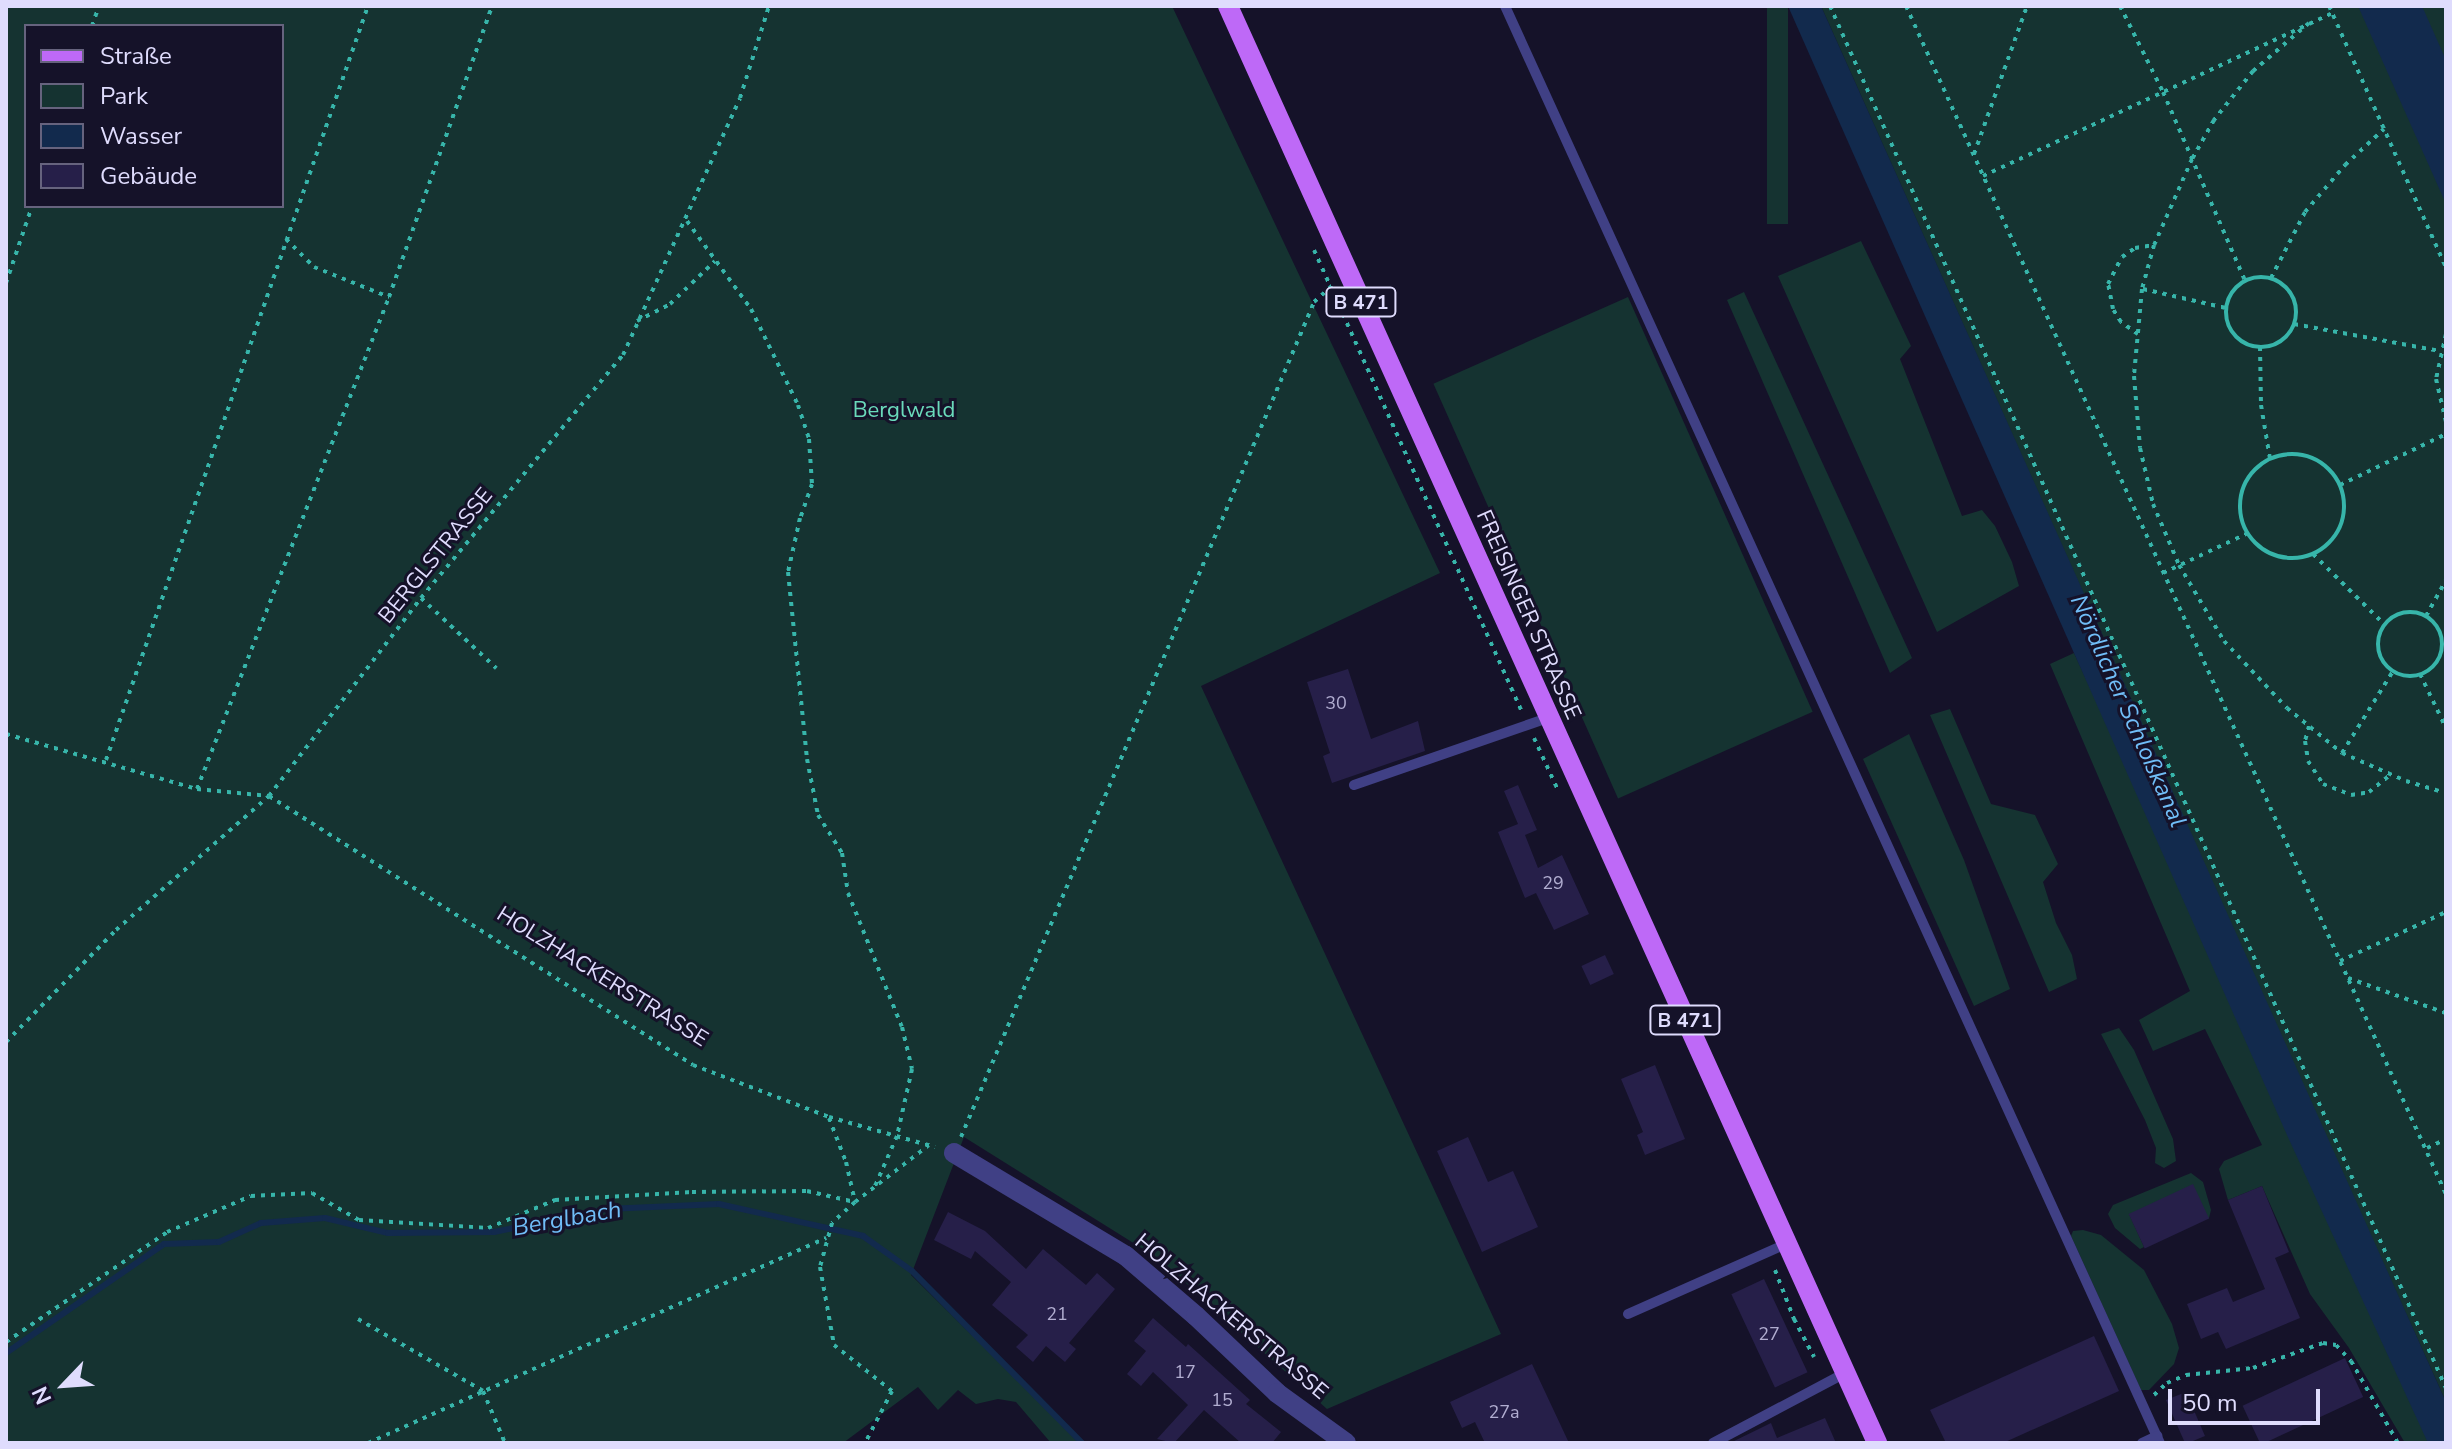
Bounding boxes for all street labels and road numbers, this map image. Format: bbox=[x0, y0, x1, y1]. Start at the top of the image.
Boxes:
road number: B 471 bbox=[1325, 286, 1397, 318]
street label: BERGLSTRASSE bbox=[373, 483, 499, 629]
street label: FREISINGER STRASSE bbox=[1470, 506, 1586, 724]
street label: HOLZHACKERSTRASSE bbox=[492, 901, 712, 1053]
road number: B 471 bbox=[1649, 1004, 1721, 1036]
street label: HOLZHACKERSTRASSE bbox=[1129, 1229, 1333, 1405]

